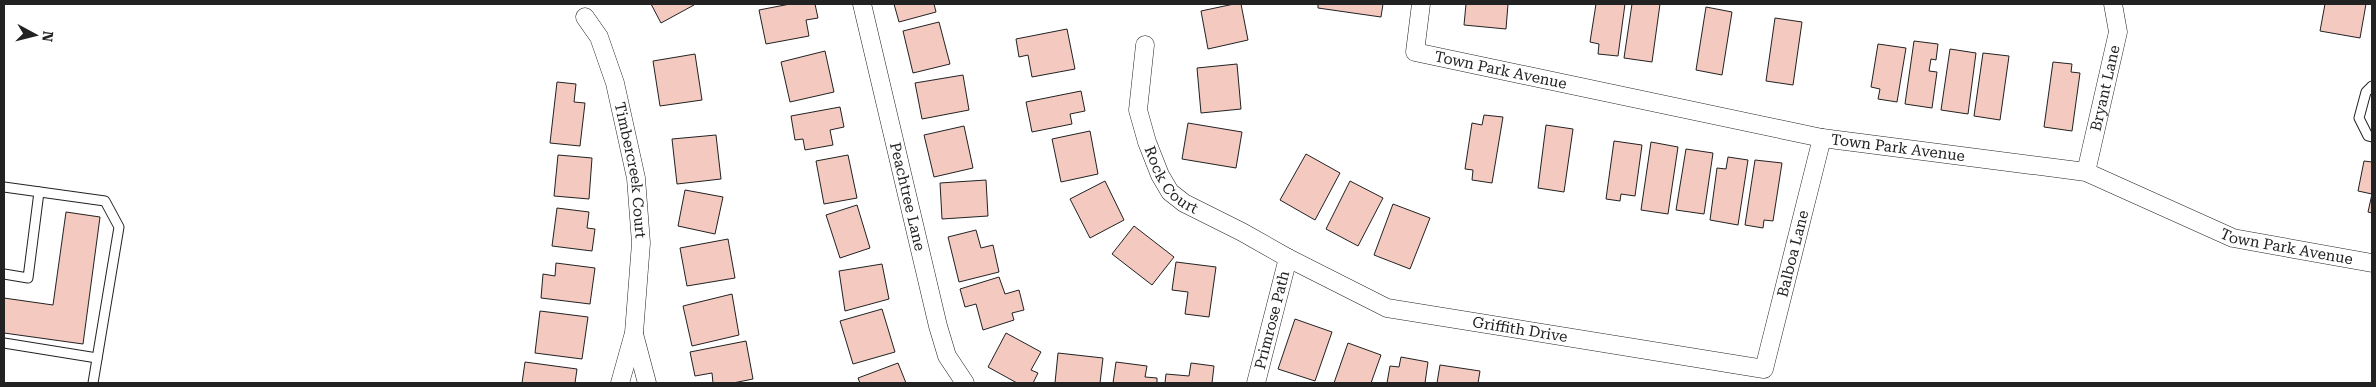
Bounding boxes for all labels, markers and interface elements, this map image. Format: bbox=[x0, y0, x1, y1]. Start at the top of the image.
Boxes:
north arrow bbox=[10, 10, 60, 60]
text: N bbox=[39, 30, 57, 43]
street label: Bryant Lane bbox=[2087, 43, 2124, 133]
street label: Town Park Avenue bbox=[1433, 47, 1568, 93]
street label: Timbercreek Court bbox=[611, 101, 650, 239]
street label: Town Park Avenue bbox=[1830, 130, 1966, 165]
street label: Peachtree Lane bbox=[886, 141, 929, 253]
street label: Rock Court bbox=[1140, 143, 1201, 218]
street label: Balboa Lane bbox=[1773, 208, 1813, 299]
street label: Town Park Avenue bbox=[2217, 224, 2354, 268]
street label: Primrose Path bbox=[1251, 268, 1293, 371]
street label: Griffith Drive bbox=[1471, 313, 1569, 346]

